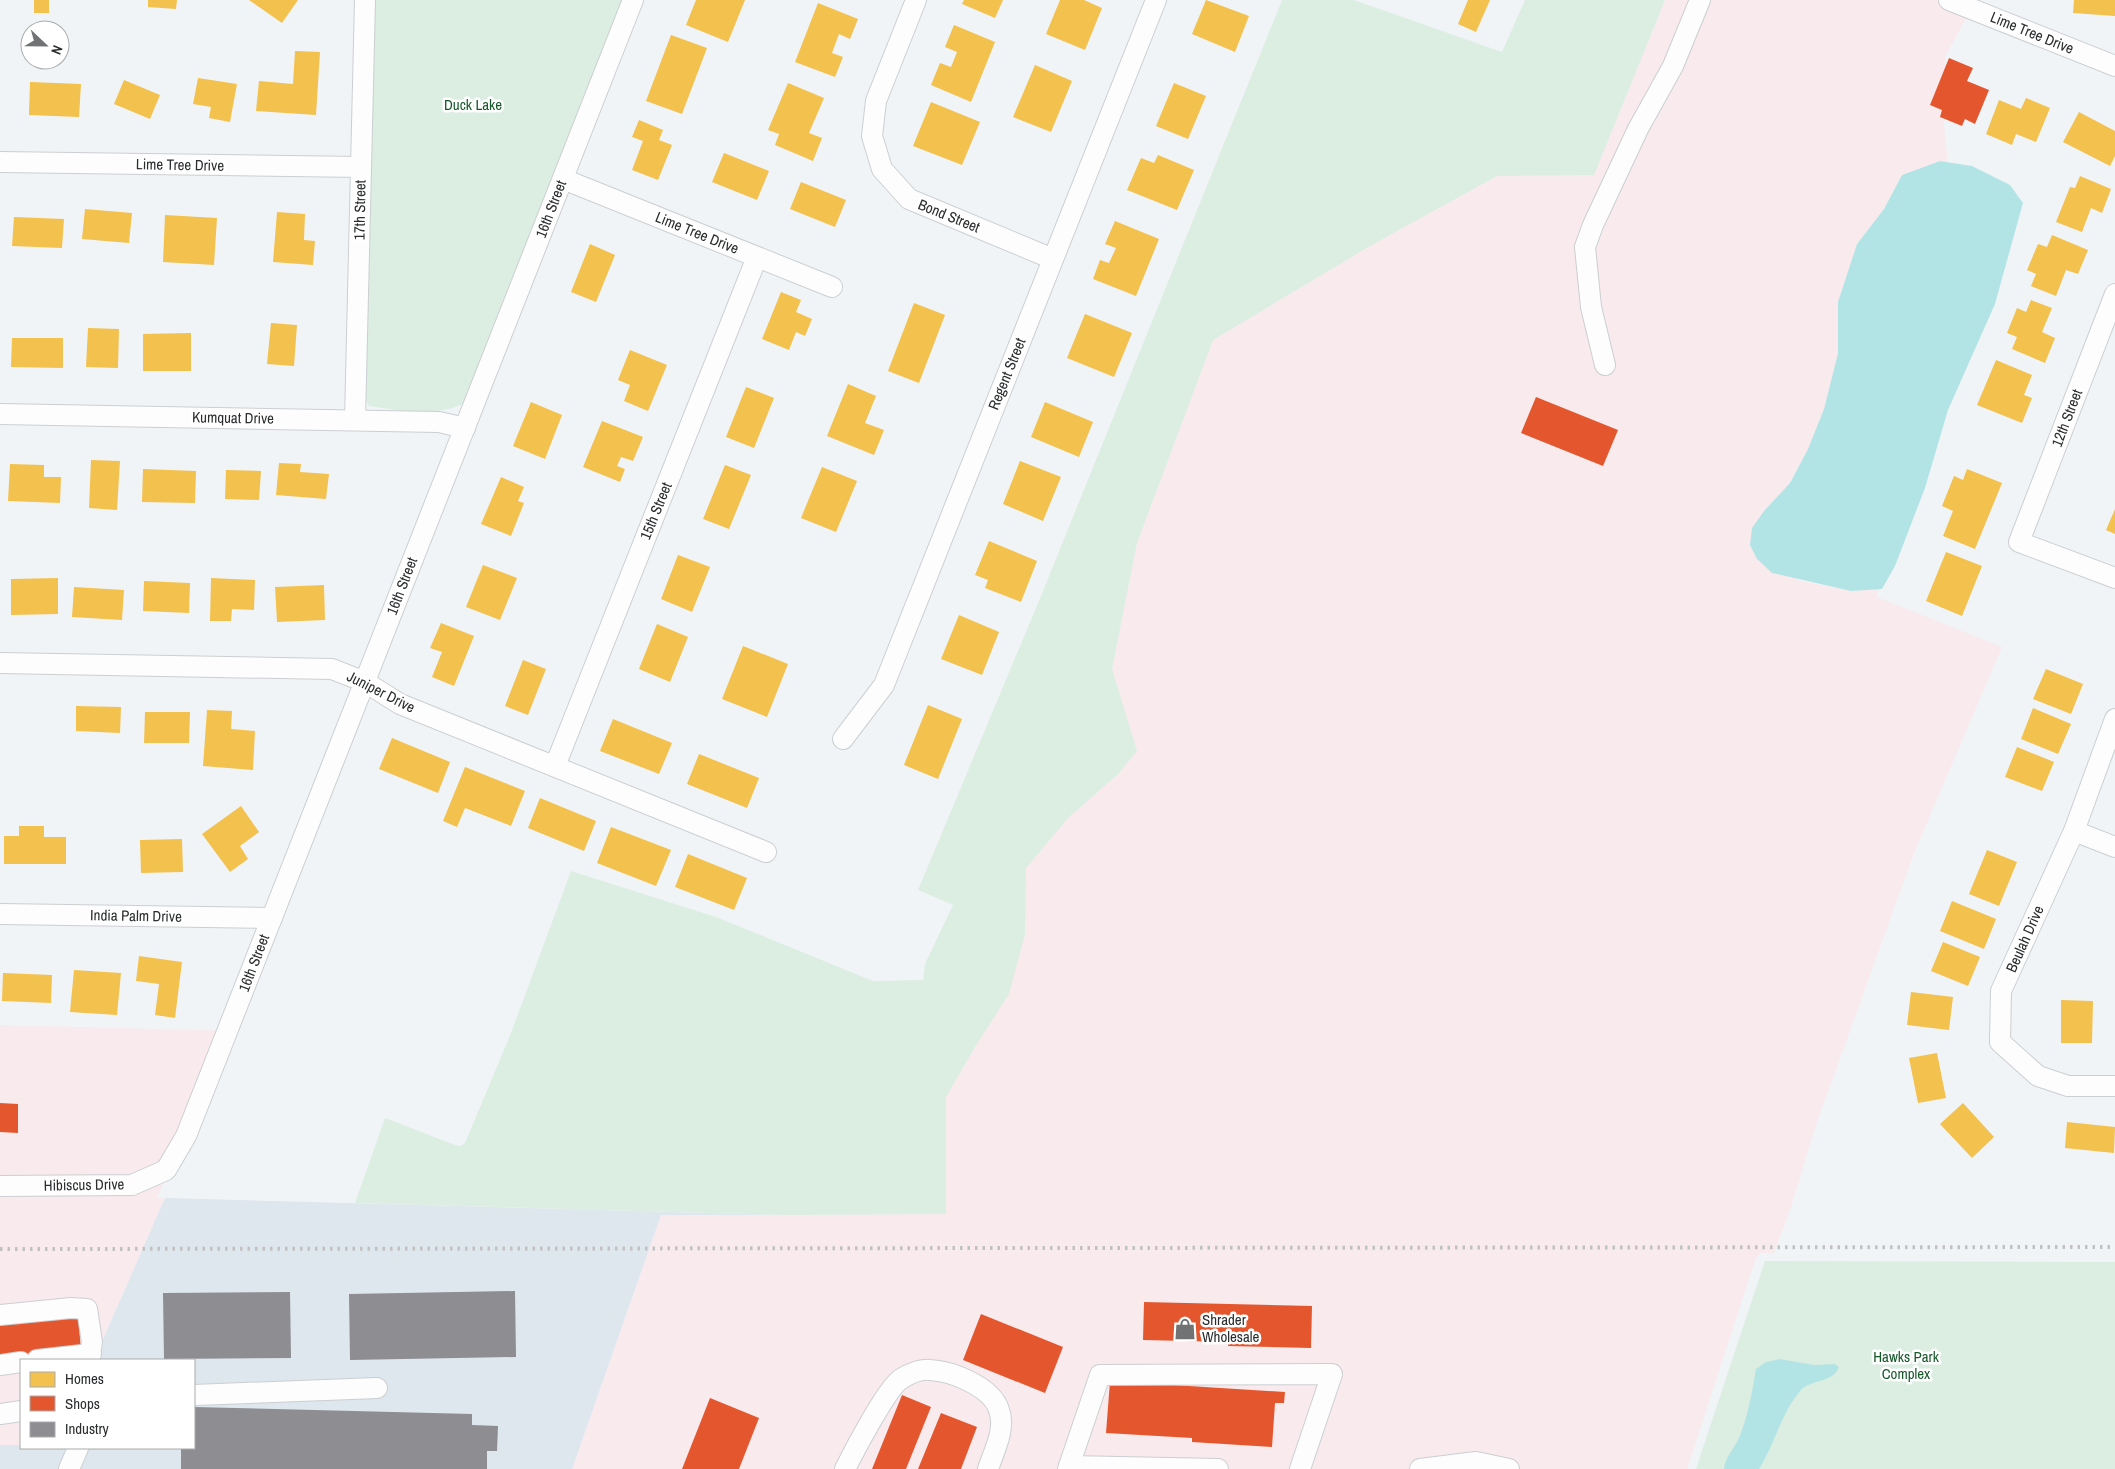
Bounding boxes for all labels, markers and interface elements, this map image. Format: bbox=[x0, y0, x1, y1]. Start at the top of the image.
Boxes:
street label: Lime Tree Drive bbox=[1987, 6, 2077, 59]
north arrow bbox=[20, 20, 70, 70]
text: N bbox=[47, 43, 67, 57]
park label: Duck Lake bbox=[444, 94, 502, 115]
street label: Lime Tree Drive bbox=[136, 153, 224, 176]
street label: 16th Street bbox=[530, 176, 571, 241]
street label: 17th Street bbox=[348, 179, 371, 240]
street label: Bond Street bbox=[915, 194, 984, 238]
street label: Lime Tree Drive bbox=[652, 206, 742, 259]
street label: Regent Street bbox=[983, 334, 1031, 413]
street label: 12th Street bbox=[2046, 385, 2087, 450]
street label: Kumquat Drive bbox=[192, 406, 274, 429]
street label: 15th Street bbox=[635, 478, 677, 543]
street label: 16th Street bbox=[381, 553, 422, 618]
street label: Juniper Drive bbox=[344, 665, 419, 718]
street label: Beulah Drive bbox=[2000, 902, 2049, 976]
street label: India Palm Drive bbox=[90, 904, 182, 927]
street label: 16th Street bbox=[233, 930, 274, 995]
street label: Hibiscus Drive bbox=[43, 1173, 125, 1196]
place label: Shrader Wholesale bbox=[1202, 1309, 1260, 1347]
shop icon: Shrader Wholesale bbox=[1172, 1316, 1198, 1342]
park label: Hawks Park Complex bbox=[1873, 1346, 1940, 1384]
legend bbox=[20, 1359, 195, 1449]
text: Homes bbox=[65, 1368, 104, 1389]
text: Shops bbox=[65, 1393, 100, 1414]
text: Industry bbox=[65, 1418, 110, 1439]

